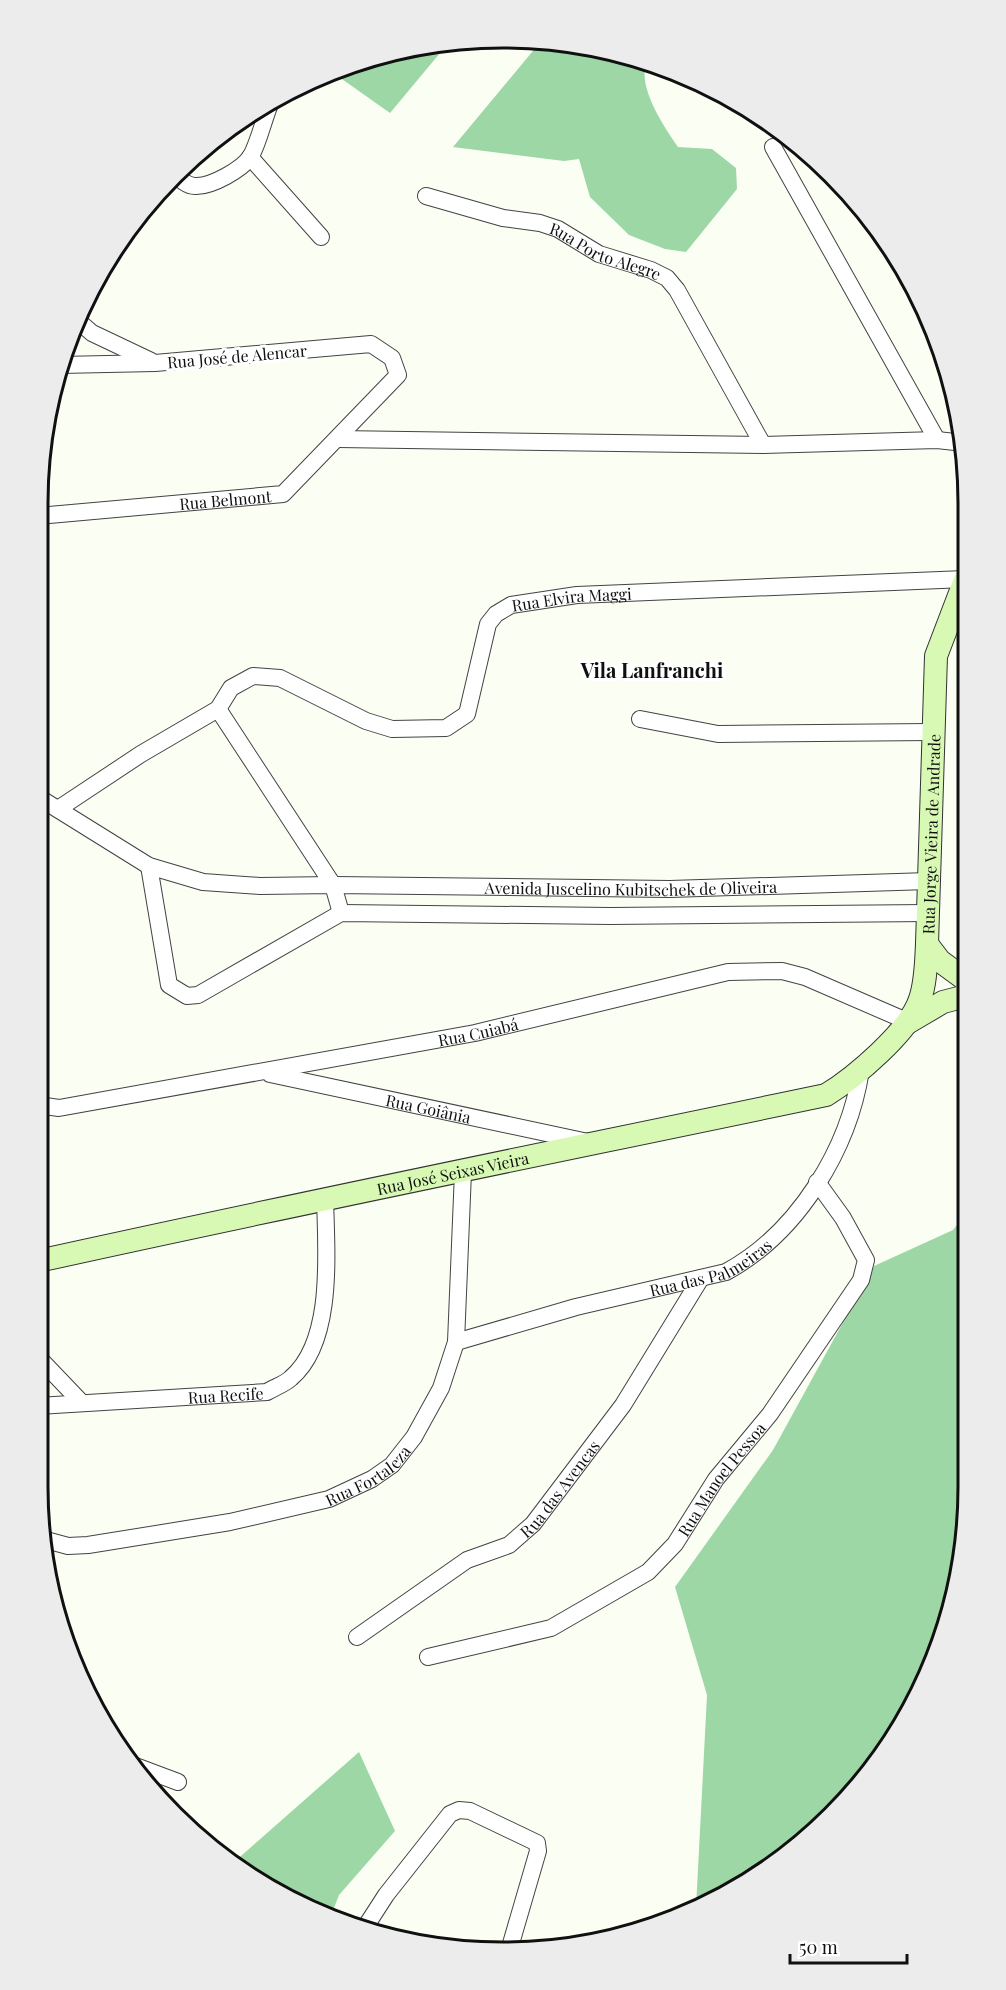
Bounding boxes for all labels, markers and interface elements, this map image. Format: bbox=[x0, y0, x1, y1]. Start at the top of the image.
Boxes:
street label: Rua Porto Alegre bbox=[547, 217, 665, 284]
street label: Rua José de Alencar bbox=[166, 339, 308, 373]
street label: Rua Belmont bbox=[178, 485, 272, 514]
street label: Rua Elvira Maggi bbox=[510, 582, 632, 615]
district label: Vila Lanfranchi bbox=[580, 656, 723, 683]
street label: Rua Jorge Vieira de Andrade bbox=[917, 734, 944, 935]
street label: Avenida Juscelino Kubitschek de Oliveira bbox=[484, 875, 777, 900]
street label: Rua Cuiabá bbox=[436, 1013, 520, 1050]
street label: Rua Goiânia bbox=[384, 1089, 473, 1127]
street label: Rua José Seixas Vieira bbox=[375, 1146, 531, 1199]
street label: Rua das Palmeiras bbox=[647, 1234, 776, 1300]
street label: Rua Recife bbox=[187, 1382, 264, 1407]
street label: Rua Manoel Pessoa bbox=[672, 1418, 770, 1540]
street label: Rua das Avencas bbox=[515, 1435, 604, 1542]
street label: Rua Fortaleza bbox=[322, 1441, 414, 1510]
scale bar bbox=[790, 1927, 907, 1965]
text: 50 m bbox=[799, 1935, 838, 1959]

